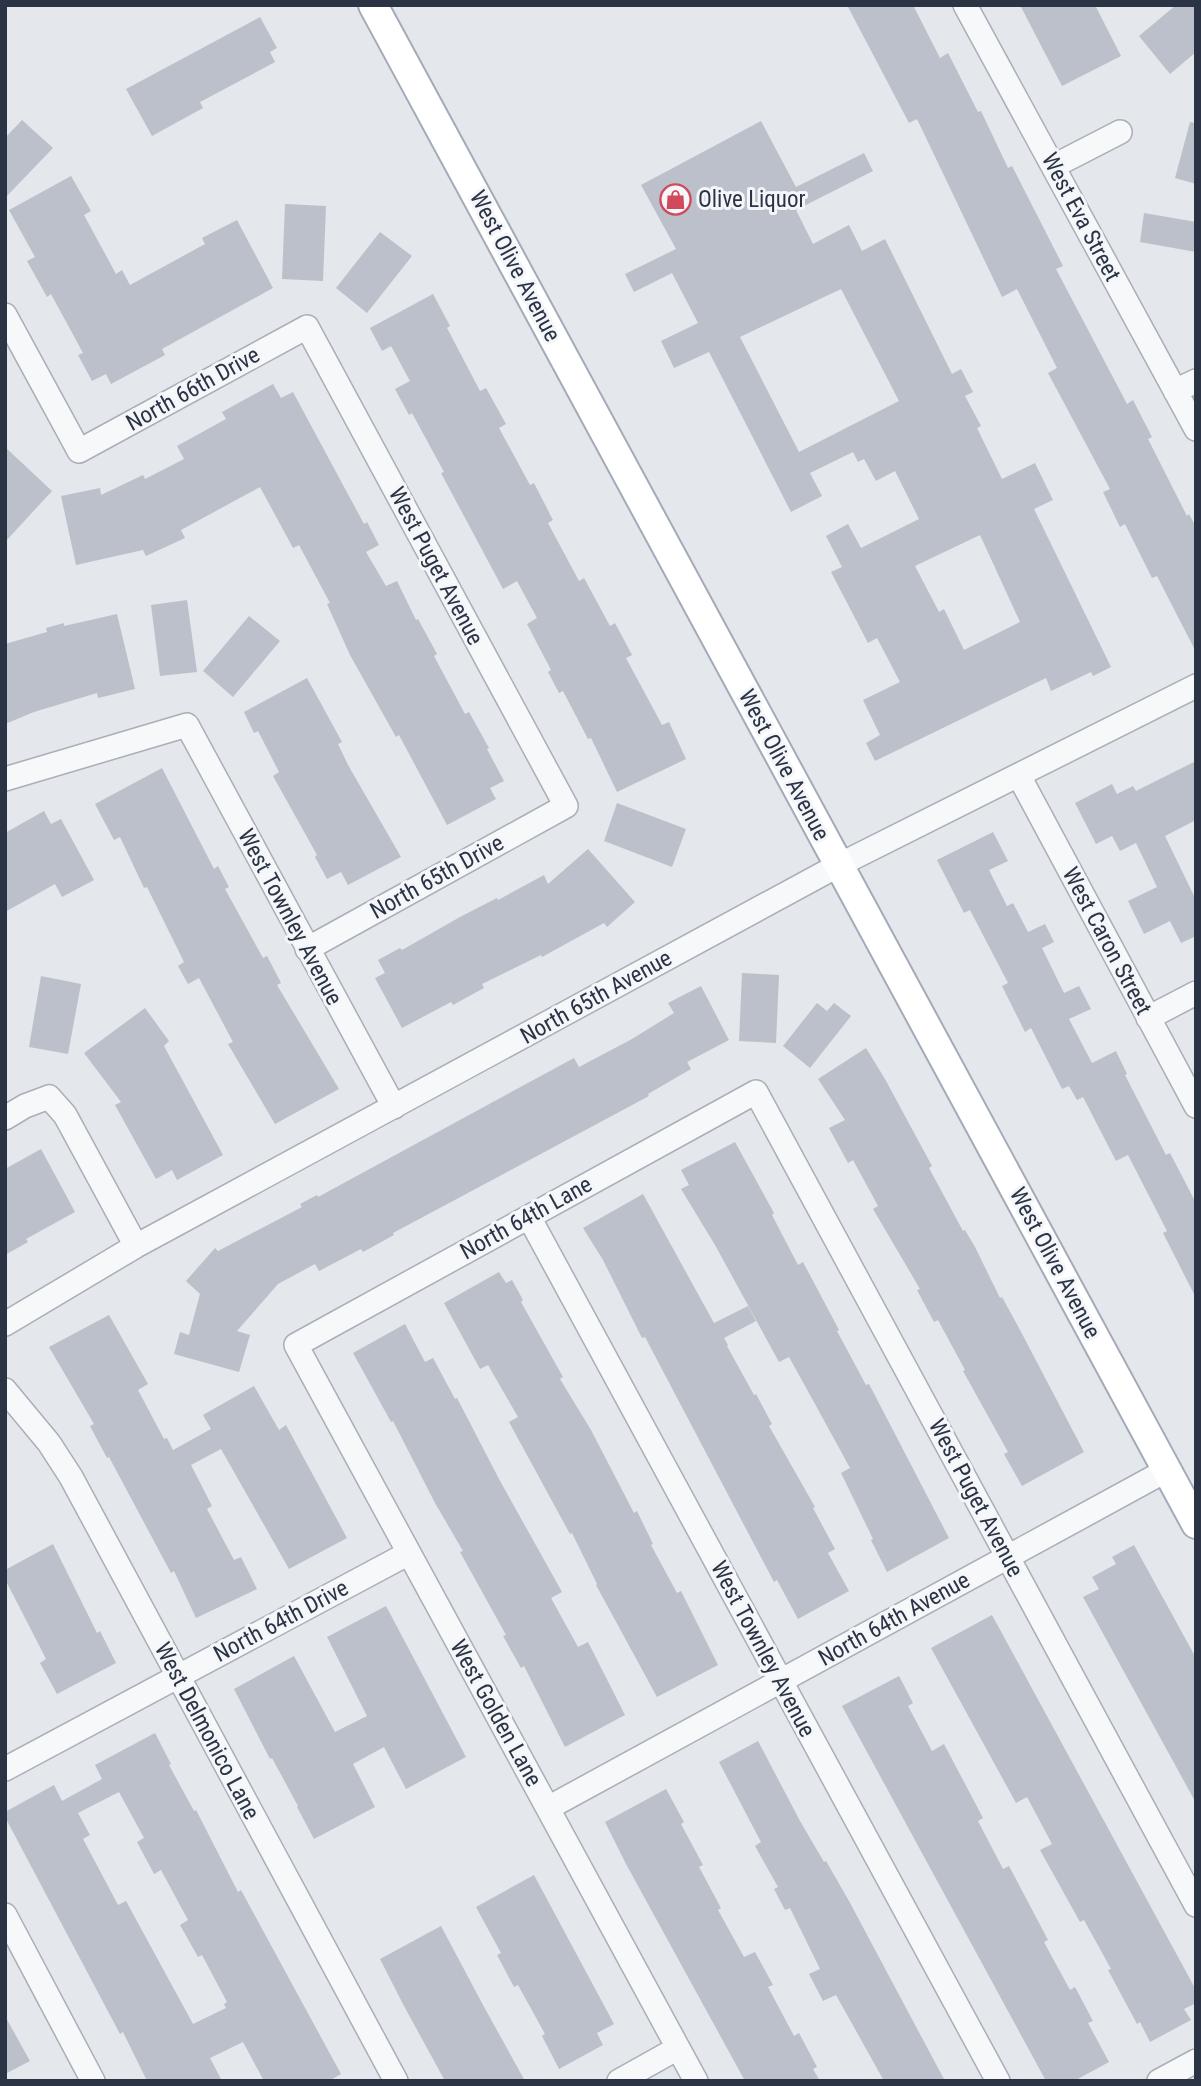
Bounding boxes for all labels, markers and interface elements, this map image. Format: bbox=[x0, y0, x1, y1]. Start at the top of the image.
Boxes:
street label: West Eva Street bbox=[1036, 148, 1126, 286]
shop icon: Olive Liquor bbox=[658, 182, 692, 216]
street label: West Olive Avenue bbox=[464, 186, 566, 346]
place label: Olive Liquor bbox=[698, 186, 806, 213]
street label: North 66th Drive bbox=[122, 341, 264, 437]
street label: West Puget Avenue bbox=[383, 482, 489, 650]
street label: West Olive Avenue bbox=[733, 685, 835, 845]
street label: West Townley Avenue bbox=[232, 824, 348, 1010]
street label: North 65th Drive bbox=[366, 829, 508, 925]
street label: West Caron Street bbox=[1057, 863, 1157, 1019]
street label: North 65th Avenue bbox=[516, 944, 676, 1050]
street label: North 64th Lane bbox=[455, 1171, 597, 1265]
street label: West Olive Avenue bbox=[1004, 1183, 1106, 1343]
street label: West Puget Avenue bbox=[923, 1414, 1029, 1582]
street label: West Townley Avenue bbox=[705, 1556, 821, 1742]
street label: North 64th Avenue bbox=[814, 1566, 974, 1672]
street label: North 64th Drive bbox=[209, 1574, 353, 1668]
street label: West Golden Lane bbox=[445, 1635, 547, 1791]
street label: West Delmonico Lane bbox=[149, 1638, 265, 1824]

